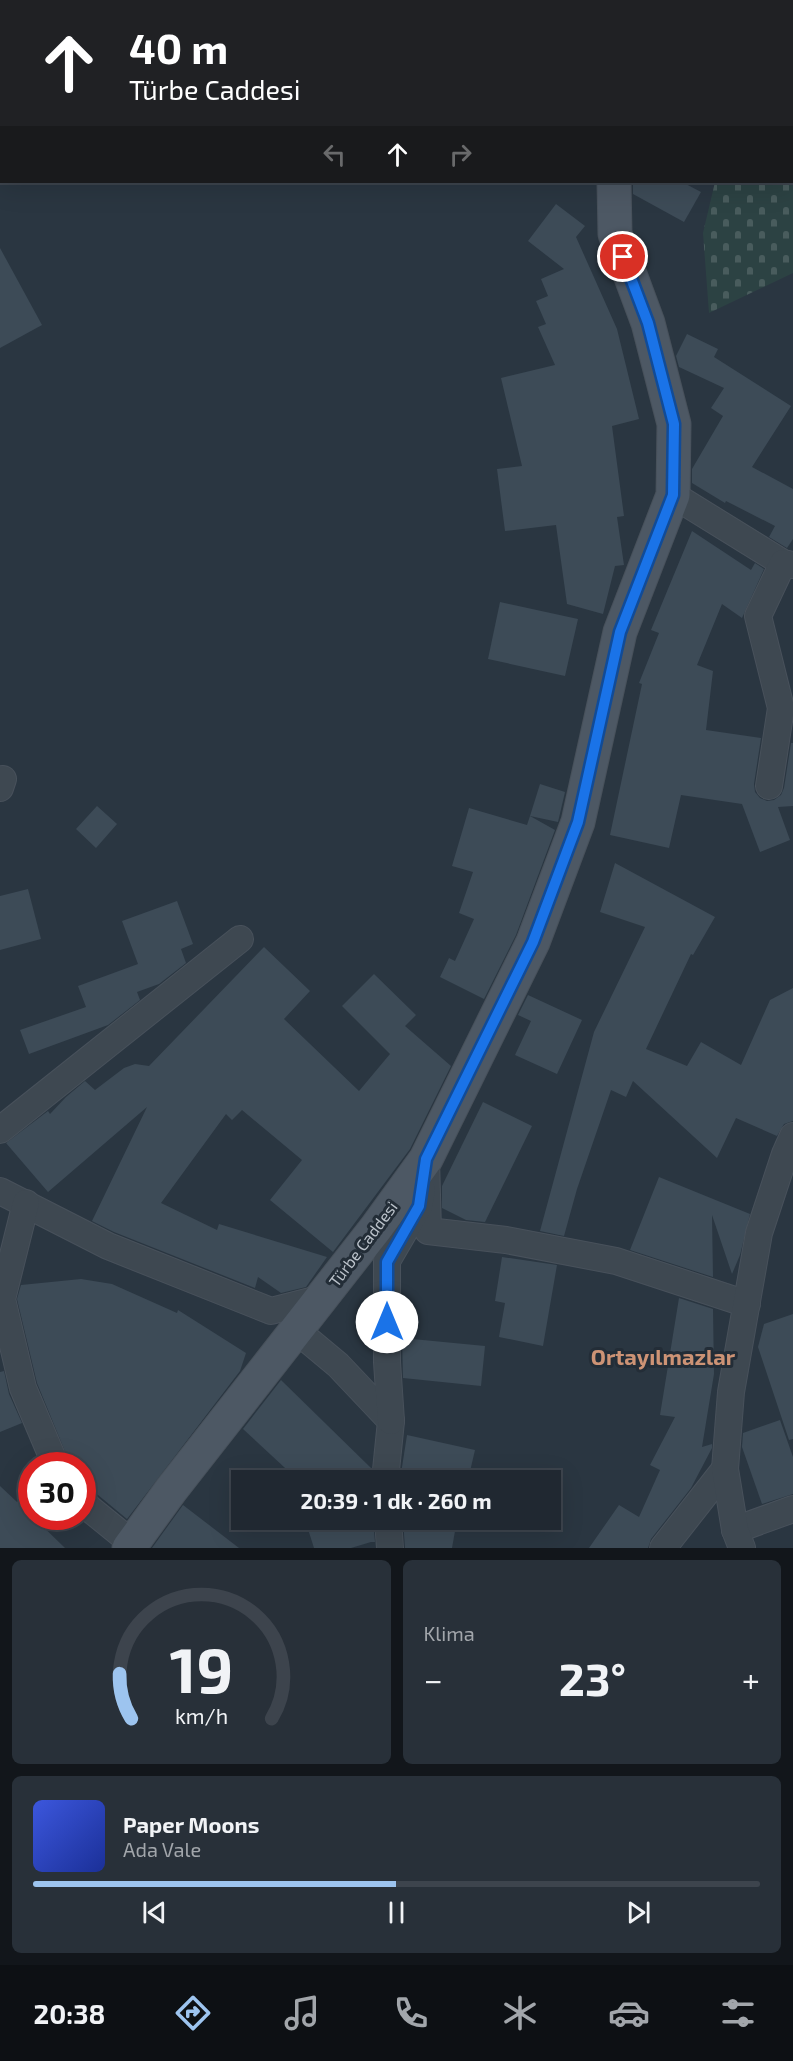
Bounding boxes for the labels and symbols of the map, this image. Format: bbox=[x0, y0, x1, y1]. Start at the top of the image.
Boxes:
pin bbox=[597, 231, 648, 282]
street label: Türbe Caddesi bbox=[324, 1197, 401, 1290]
position arrow bbox=[355, 1290, 419, 1354]
district label: Ortayılmazlar bbox=[591, 1343, 736, 1370]
speed limit sign: 30 bbox=[18, 1452, 96, 1530]

